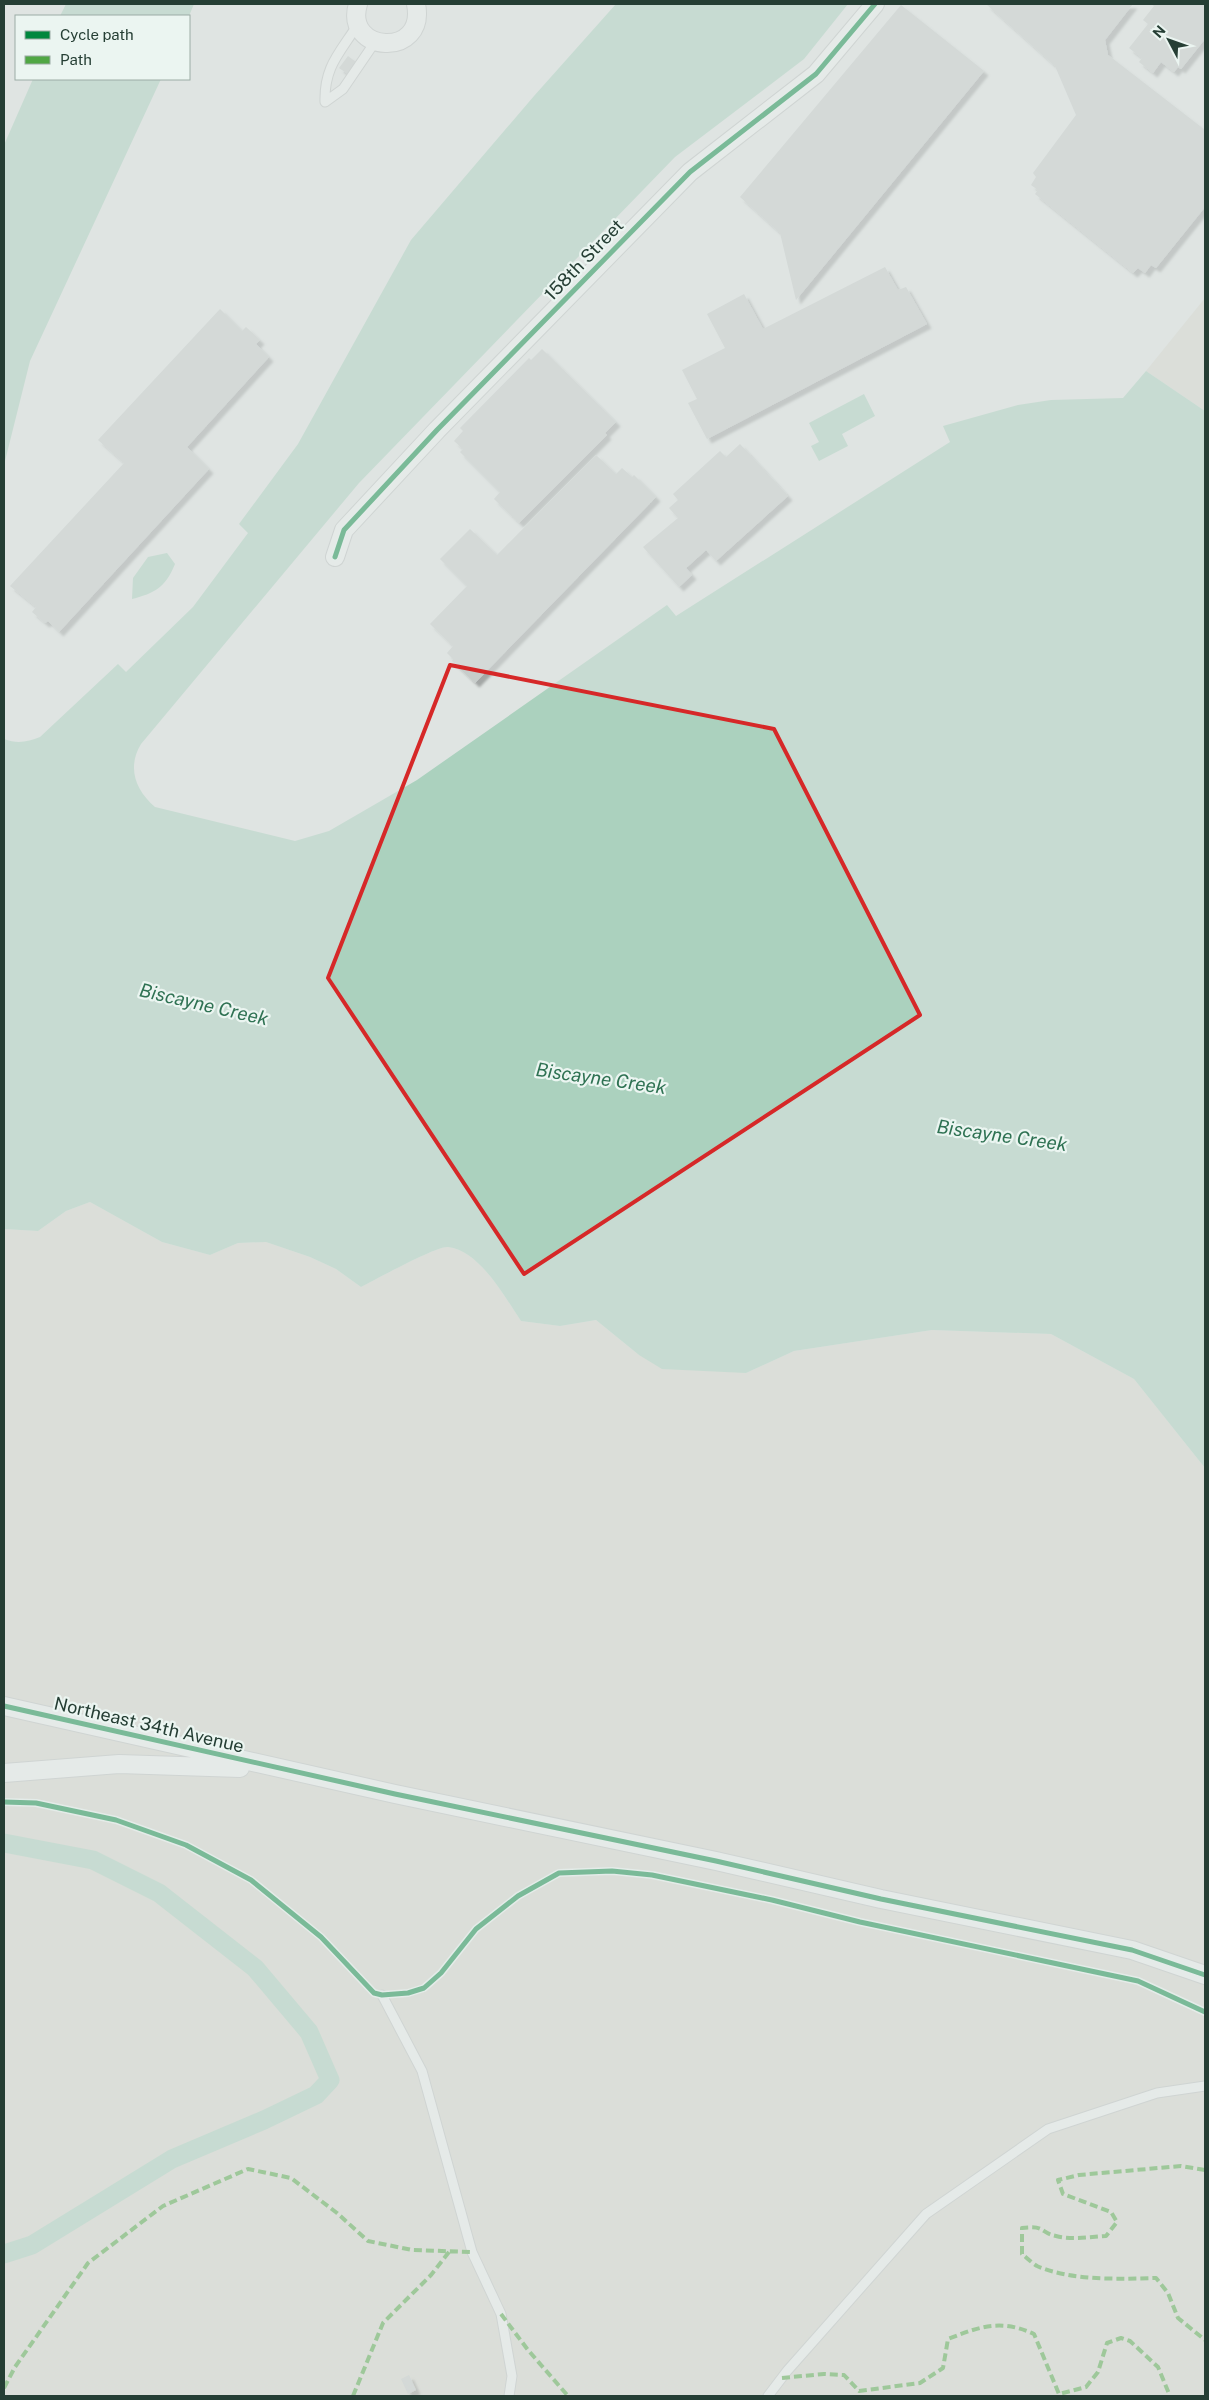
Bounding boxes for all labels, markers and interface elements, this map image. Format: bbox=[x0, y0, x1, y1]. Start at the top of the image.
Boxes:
legend bbox=[15, 15, 190, 80]
north arrow bbox=[1144, 15, 1194, 65]
text: N bbox=[1150, 22, 1169, 41]
text: Cycle path bbox=[60, 26, 134, 43]
text: Path bbox=[60, 51, 92, 68]
street label: 158th Street bbox=[540, 215, 628, 305]
water label: Biscayne Creek bbox=[137, 978, 271, 1030]
water label: Biscayne Creek bbox=[534, 1058, 668, 1098]
water label: Biscayne Creek bbox=[935, 1115, 1069, 1155]
street label: Northeast 34th Avenue bbox=[52, 1692, 246, 1757]

